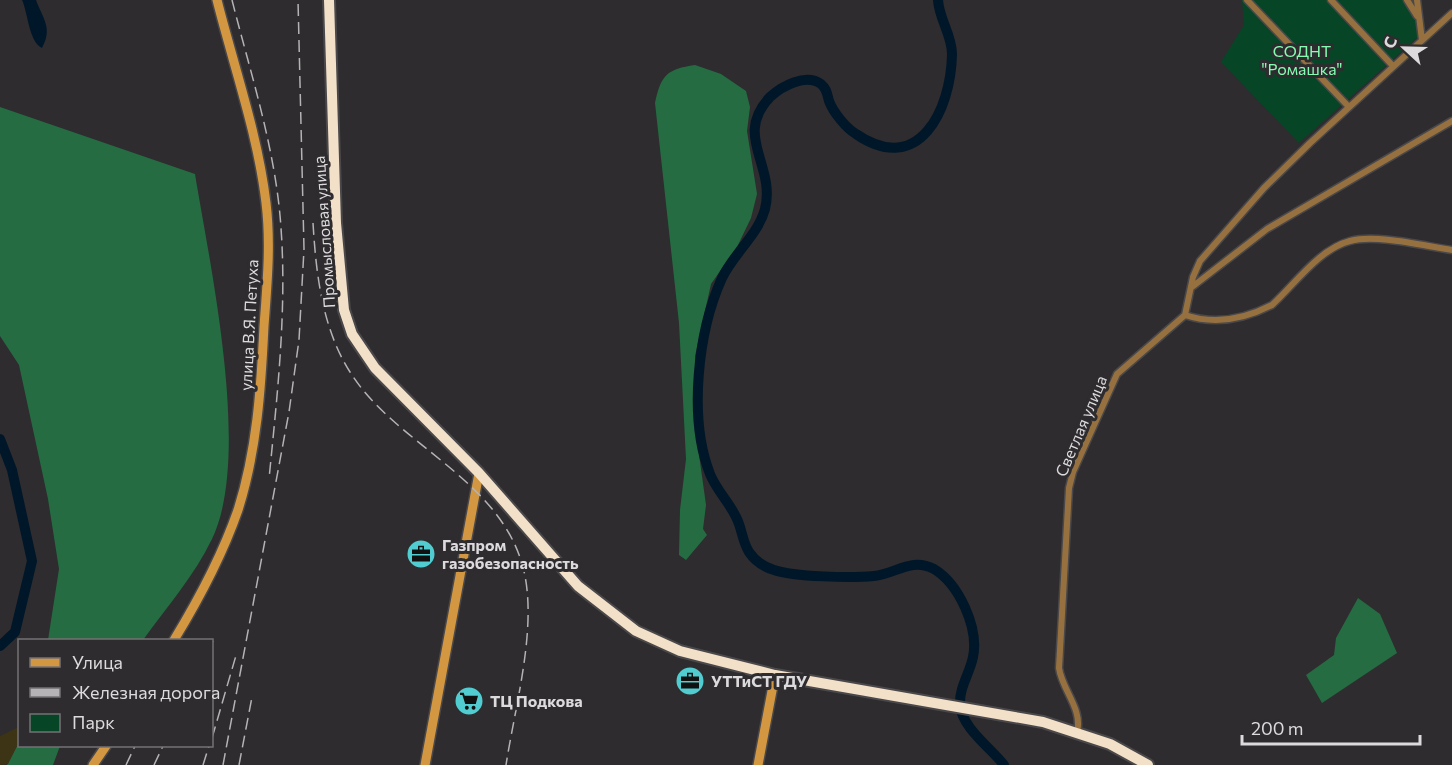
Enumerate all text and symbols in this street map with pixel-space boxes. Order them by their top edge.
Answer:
north arrow [1374,18,1434,78]
text: С [1379,34,1401,51]
park label: СОДНТ "Ромашка" [1262,41,1343,78]
street label: Промысловая улица [309,155,338,309]
street label: улица В.Я. Петуха [236,259,261,391]
street label: Светлая улица [1051,372,1110,479]
place label: Газпром газобезопасность [442,535,579,572]
office icon: Газпром газобезопасность [405,538,437,570]
legend [18,639,213,747]
text: Улица [72,651,123,673]
office icon: УТТиСТ ГДУ [674,665,706,697]
place label: УТТиСТ ГДУ [711,671,807,690]
text: Железная дорога [72,681,220,703]
supermarket icon: ТЦ Подкова [453,685,485,717]
place label: ТЦ Подкова [490,691,583,710]
scale bar [1242,708,1420,746]
text: Парк [72,711,115,733]
text: 200 m [1251,717,1304,739]

